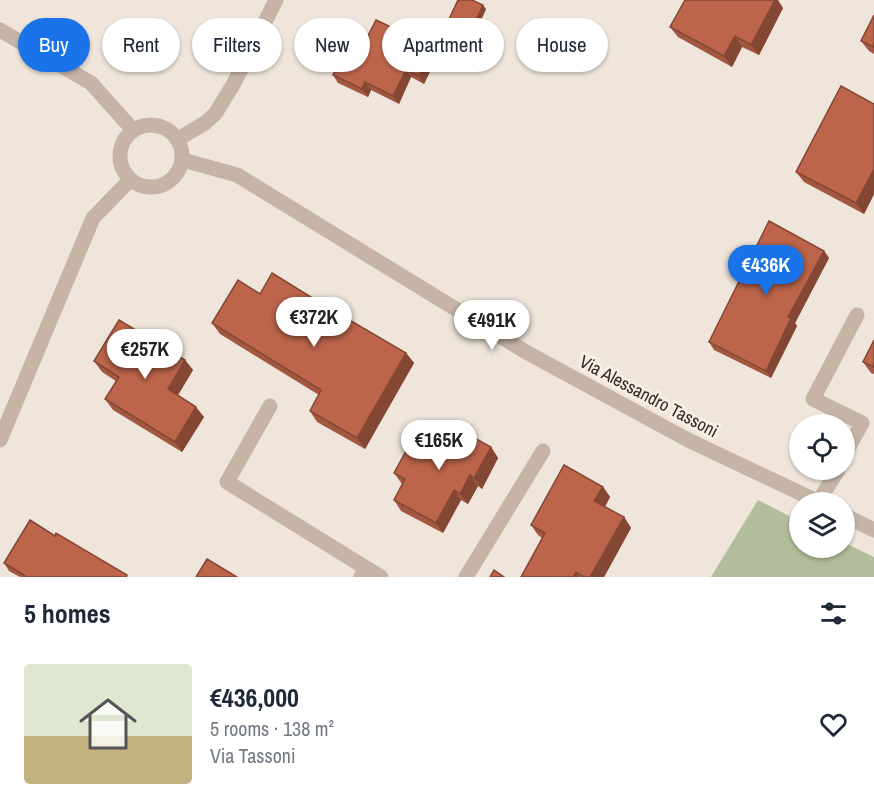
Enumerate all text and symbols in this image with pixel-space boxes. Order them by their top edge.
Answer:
chip: Buy [18,18,90,72]
chip: Rent [102,18,180,72]
chip: Filters [192,18,282,72]
chip: New [294,18,370,72]
chip: Apartment [382,18,504,72]
chip: House [516,18,608,72]
pin: €436K [724,245,808,296]
text: €436K [742,251,790,278]
pin: €372K [272,297,356,348]
pin: €491K [450,300,534,351]
text: €372K [290,303,338,330]
text: €491K [468,306,516,333]
pin: €257K [103,329,187,380]
text: €257K [121,335,169,362]
street label: Via Alessandro Tassoni [575,349,723,443]
map controls [789,414,855,558]
button: locate [789,414,855,480]
pin: €165K [397,420,481,471]
text: €165K [415,426,463,453]
button: layers [789,492,855,558]
text: 5 homes [24,596,111,631]
icon: filters [817,597,850,630]
text: €436,000 [210,680,299,715]
icon: home [72,688,144,760]
icon: heart [817,708,850,741]
text: 5 rooms · 138 m² [210,715,334,742]
text: Via Tassoni [210,742,295,769]

